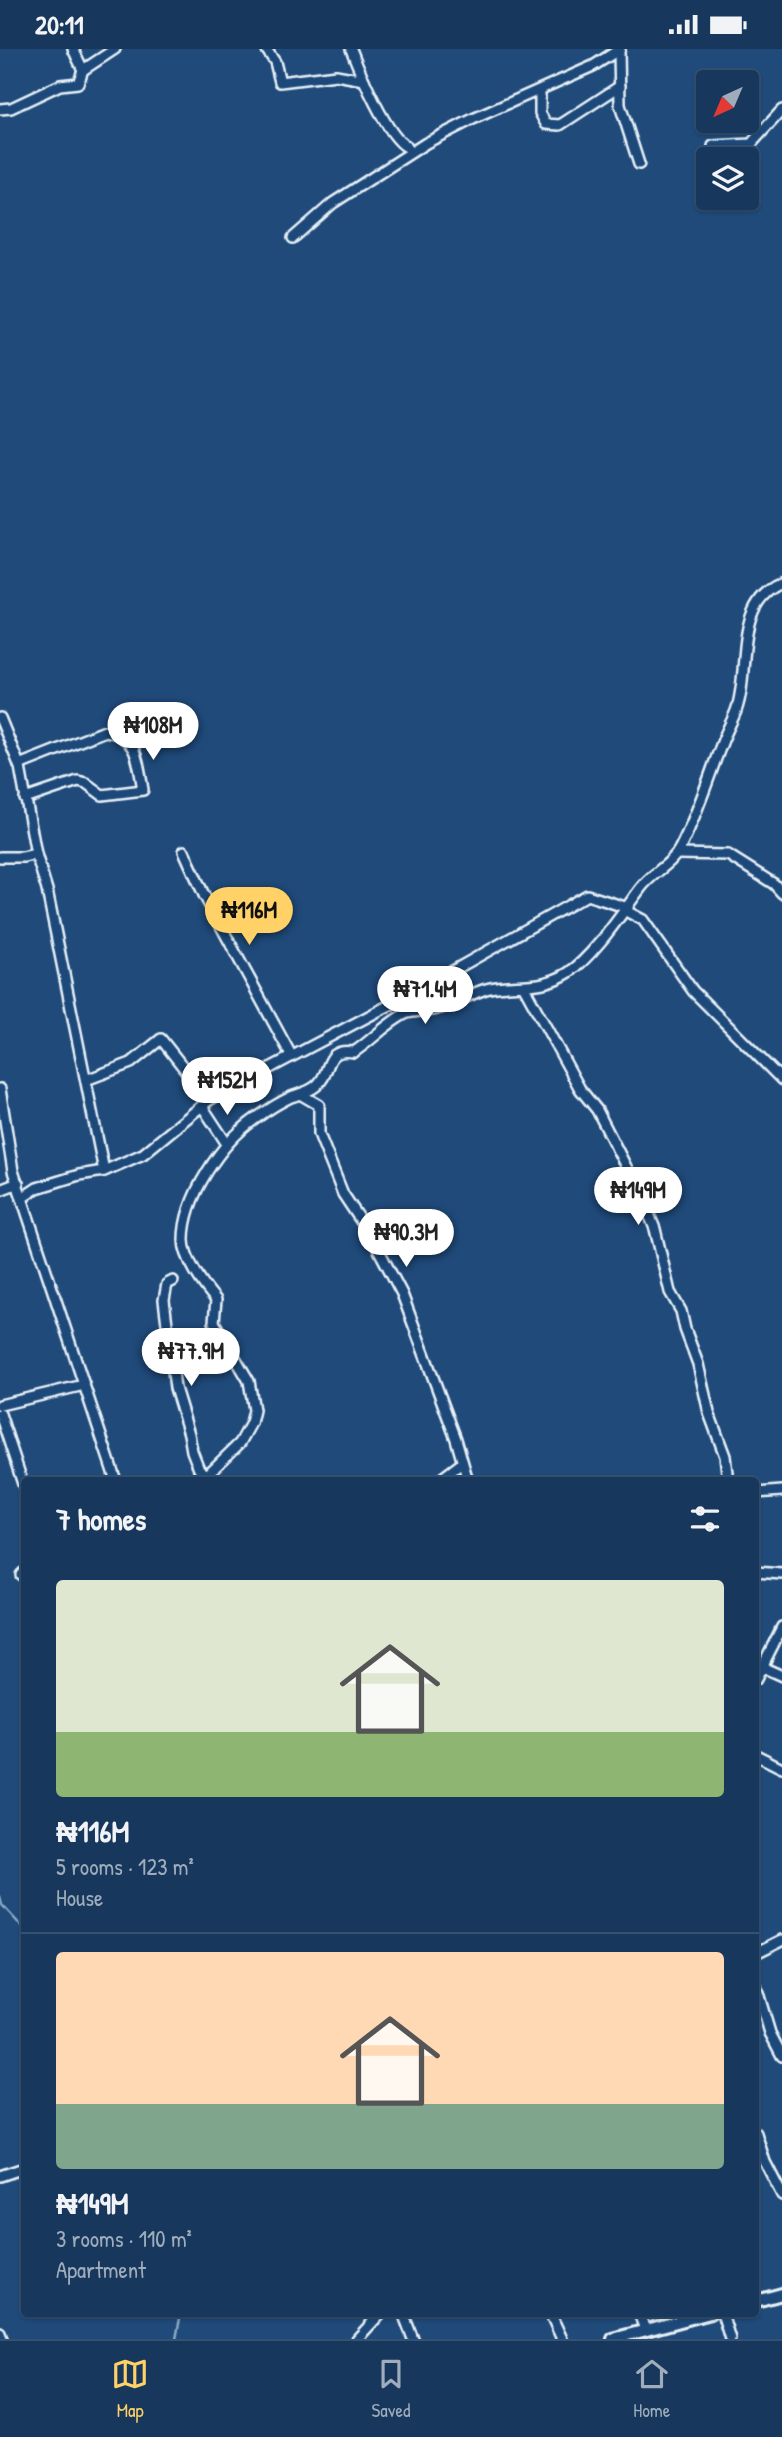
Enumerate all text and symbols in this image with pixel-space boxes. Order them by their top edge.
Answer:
text: 20:11 [35,7,84,42]
north arrow [696,70,760,133]
map controls [696,70,759,210]
button: layers [696,147,759,210]
pin: ₦108M [104,703,202,762]
text: ₦108M [124,709,182,740]
pin: ₦116M [200,887,298,947]
text: ₦116M [221,894,277,925]
pin: ₦71.4M [368,967,482,1026]
text: ₦71.4M [393,973,457,1004]
pin: ₦152M [178,1058,276,1117]
text: ₦152M [197,1064,257,1095]
pin: ₦149M [589,1167,687,1227]
text: ₦149M [610,1174,666,1205]
pin: ₦90.3M [349,1209,463,1269]
text: ₦90.3M [374,1216,438,1247]
pin: ₦77.9M [134,1329,248,1388]
text: ₦77.9M [158,1335,224,1366]
text: 7 homes [56,1499,146,1539]
icon: filters [686,1500,724,1538]
icon: home [327,1626,453,1752]
text: ₦116M [56,1811,129,1851]
text: 5 rooms · 123 m² [56,1851,194,1882]
text: House [56,1882,103,1913]
icon: home [327,1998,453,2124]
text: ₦149M [56,2183,129,2223]
text: 3 rooms · 110 m² [56,2223,192,2254]
text: Apartment [56,2254,146,2285]
tab: Map [111,2355,149,2423]
tab: Saved [372,2355,410,2423]
tab: Home [633,2355,671,2423]

